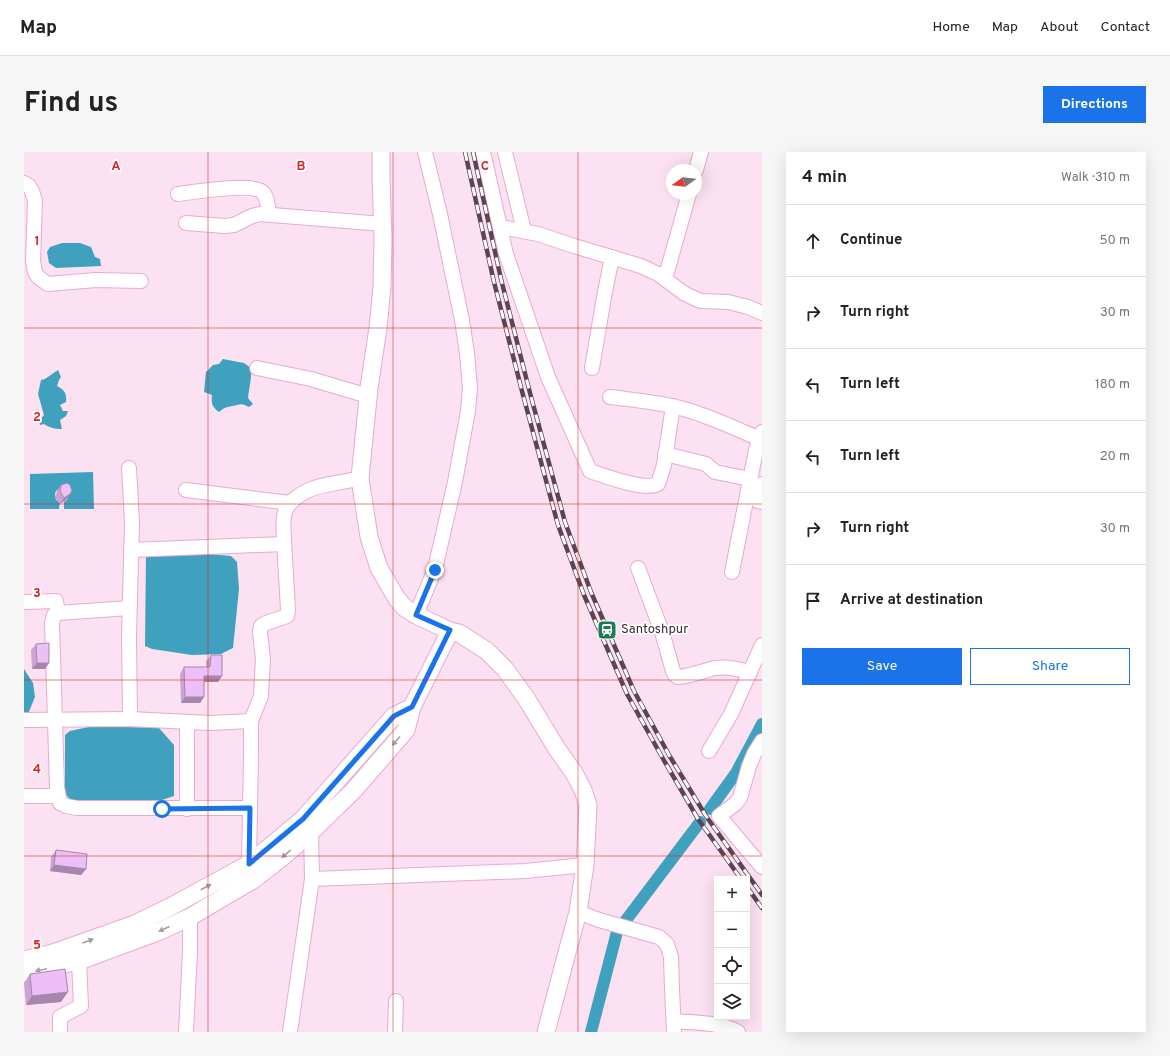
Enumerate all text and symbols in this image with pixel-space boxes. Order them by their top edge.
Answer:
text: Map [20,16,57,40]
text: Home [933,19,970,36]
text: Map [992,19,1018,36]
text: About [1040,19,1079,36]
text: Contact [1101,19,1150,36]
text: Find us [24,86,118,122]
button: Directions [1043,86,1146,123]
text: A [111,159,121,175]
text: B [297,159,306,175]
text: C [481,159,489,175]
north arrow [666,164,702,200]
text: 4 min [802,167,847,189]
text: Walk · 310 m [1061,170,1130,186]
icon: ahead [802,230,824,252]
text: Continue [840,231,902,250]
text: 50 m [1100,233,1130,249]
text: 1 [34,234,40,250]
icon: right [802,302,824,324]
text: Turn right [840,303,909,322]
text: 30 m [1100,305,1130,321]
icon: left [802,374,824,396]
text: Turn left [840,375,900,394]
text: 180 m [1095,377,1130,393]
text: 2 [33,410,41,426]
icon: left [802,446,824,468]
text: Turn left [840,447,900,466]
text: 20 m [1100,449,1130,465]
icon: right [802,518,824,540]
text: Turn right [840,519,909,538]
text: 30 m [1100,521,1130,537]
route end [426,561,444,579]
text: 3 [33,586,41,602]
icon: arrive [802,590,824,612]
text: Arrive at destination [840,591,983,610]
station icon: Santoshpur [596,619,618,641]
place label: Santoshpur [621,622,688,638]
button: Save [802,648,962,685]
button: Share [970,648,1130,685]
one-way arrow [392,736,401,747]
text: 4 [33,762,41,778]
route start [153,800,171,818]
one-way arrow [280,849,291,858]
map controls [714,876,750,1020]
button: + [714,876,750,912]
one-way arrow [200,884,212,891]
button: − [714,912,750,948]
one-way arrow [158,926,169,932]
text: 5 [33,938,41,954]
one-way arrow [83,938,95,944]
button: locate [714,948,750,984]
one-way arrow [34,967,47,973]
button: layers [714,984,750,1020]

